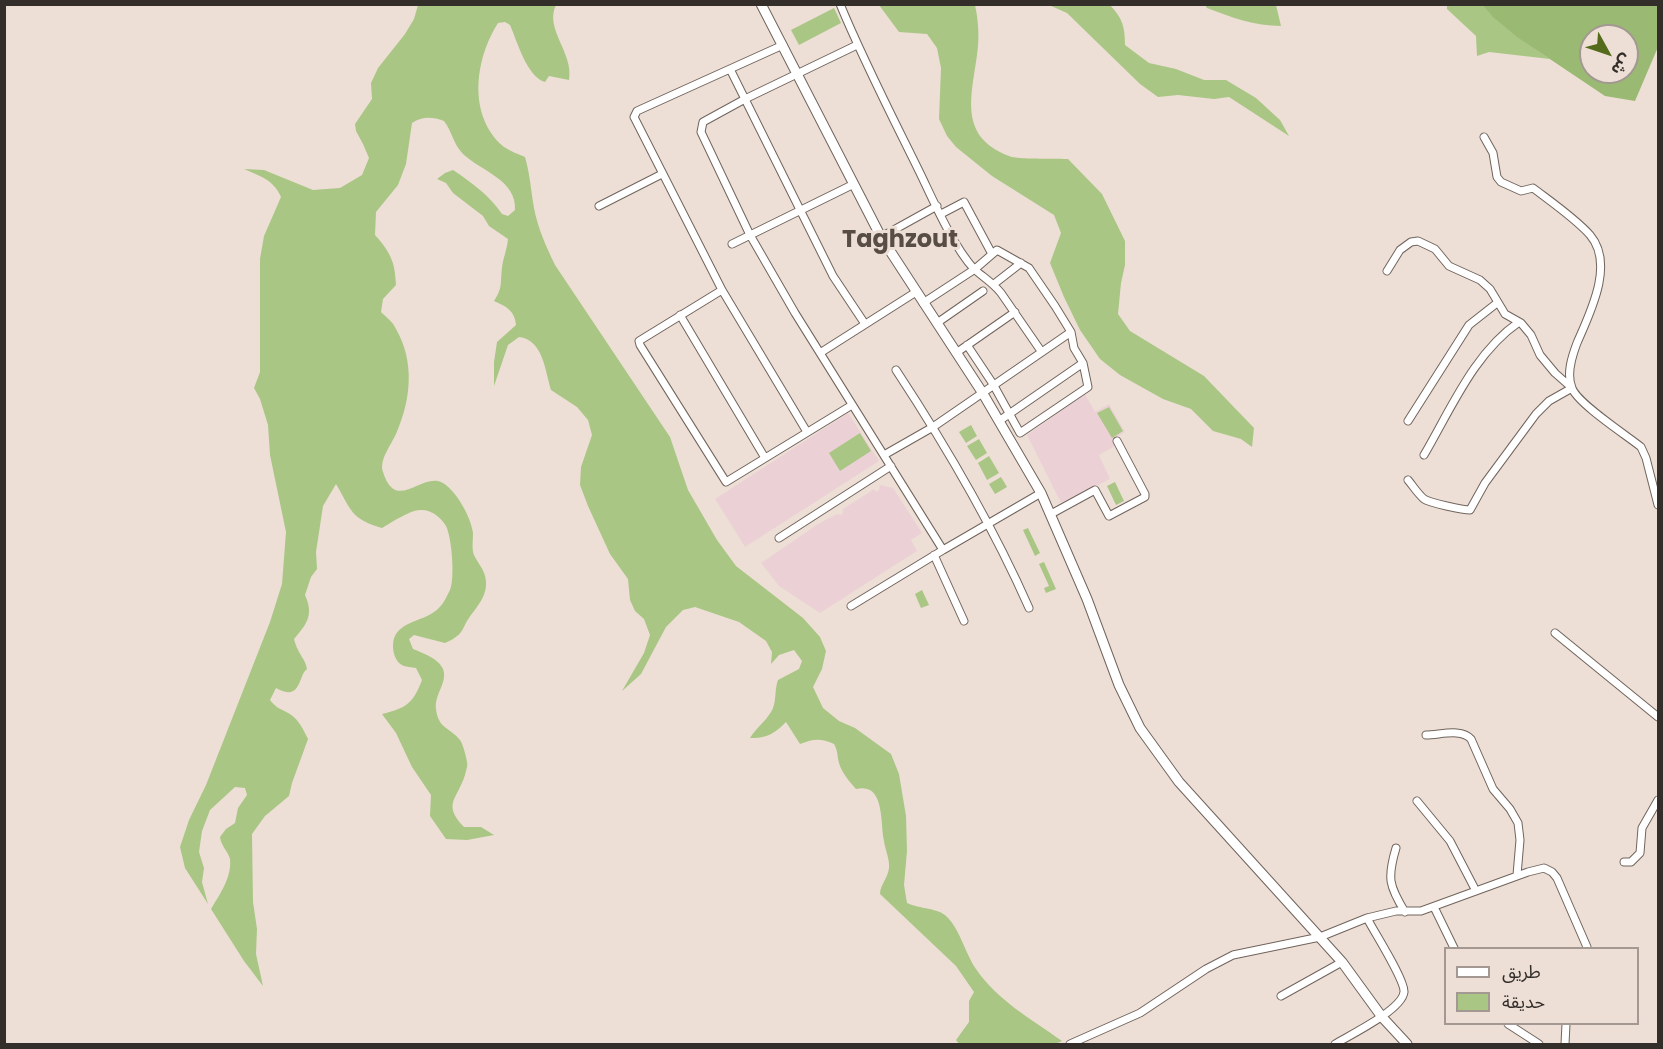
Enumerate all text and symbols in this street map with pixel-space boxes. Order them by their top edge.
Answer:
north arrow [1579,24,1639,84]
text: ش [1606,49,1637,80]
district label: Taghzout [842,227,958,255]
legend [1444,947,1639,1025]
text: طريق [1502,959,1541,984]
text: حديقة [1502,989,1545,1014]

